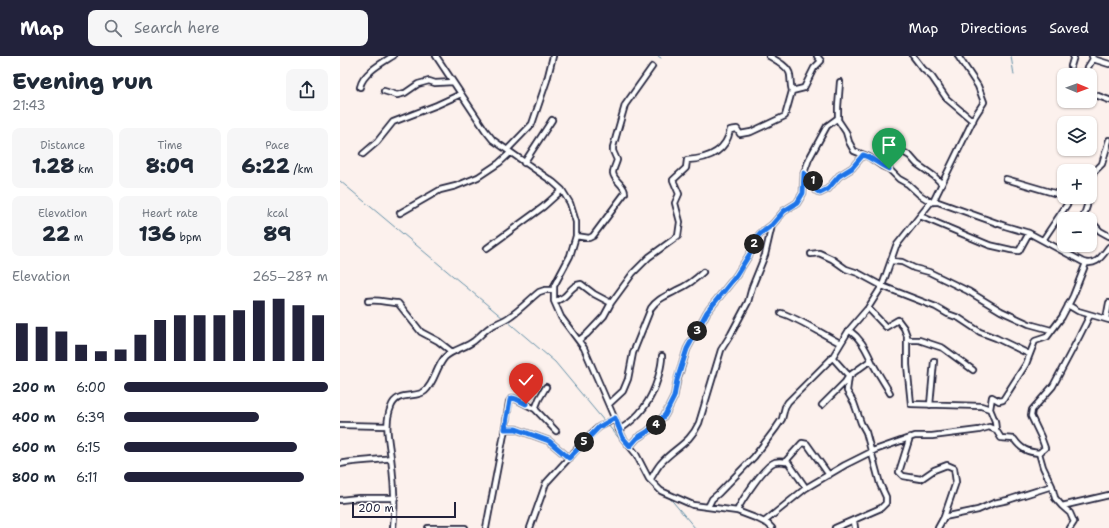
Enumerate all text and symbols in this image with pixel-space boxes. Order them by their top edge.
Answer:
search box [88,10,368,46]
text: Map [20,16,64,41]
icon: search [102,17,124,39]
text: Search here [134,18,220,38]
text: Map [909,19,939,37]
text: Directions [961,19,1027,37]
text: Saved [1049,19,1089,37]
text: Evening run [12,67,153,96]
north arrow [1057,68,1097,108]
map controls [1057,68,1097,252]
button: share [286,69,328,111]
text: 21:43 [12,97,46,114]
button: layers [1057,116,1097,156]
pin [872,128,906,169]
icon: arrive [878,134,900,156]
text: Distance [40,138,85,153]
text: Time [157,138,183,153]
text: Pace [265,138,289,153]
text: 1.28 [32,153,74,179]
text: 8:09 [146,153,194,179]
text: 6:22 [242,153,290,179]
text: km [74,162,94,177]
text: /km [290,162,313,177]
button: + [1057,164,1097,204]
pin: 1 [803,171,823,191]
text: 1 [810,173,816,188]
text: Elevation [38,206,87,221]
text: Heart rate [142,206,198,221]
text: kcal [267,206,288,221]
button: − [1057,212,1097,252]
text: 22 [42,221,70,247]
text: 136 [138,221,176,247]
text: 89 [263,221,291,247]
text: m [70,230,83,245]
text: bpm [176,230,202,245]
pin: 2 [744,234,764,254]
text: 2 [750,236,758,251]
text: Elevation [12,268,70,285]
text: 265–287 m [252,268,328,285]
pin: 3 [687,321,707,341]
text: 3 [693,323,701,338]
pin [509,363,543,404]
icon: check [515,369,537,391]
text: 200 m [12,379,55,396]
text: 6:00 [76,379,106,396]
text: 400 m [12,409,56,426]
text: 6:39 [76,409,105,426]
pin: 4 [646,415,666,435]
text: 4 [652,417,660,432]
pin: 5 [574,432,594,452]
text: 5 [581,434,587,449]
text: 600 m [12,439,56,456]
text: 6:15 [76,439,100,456]
text: 800 m [12,469,56,486]
text: 6:11 [76,469,98,486]
scale bar [352,500,456,519]
text: 200 m [358,501,394,516]

